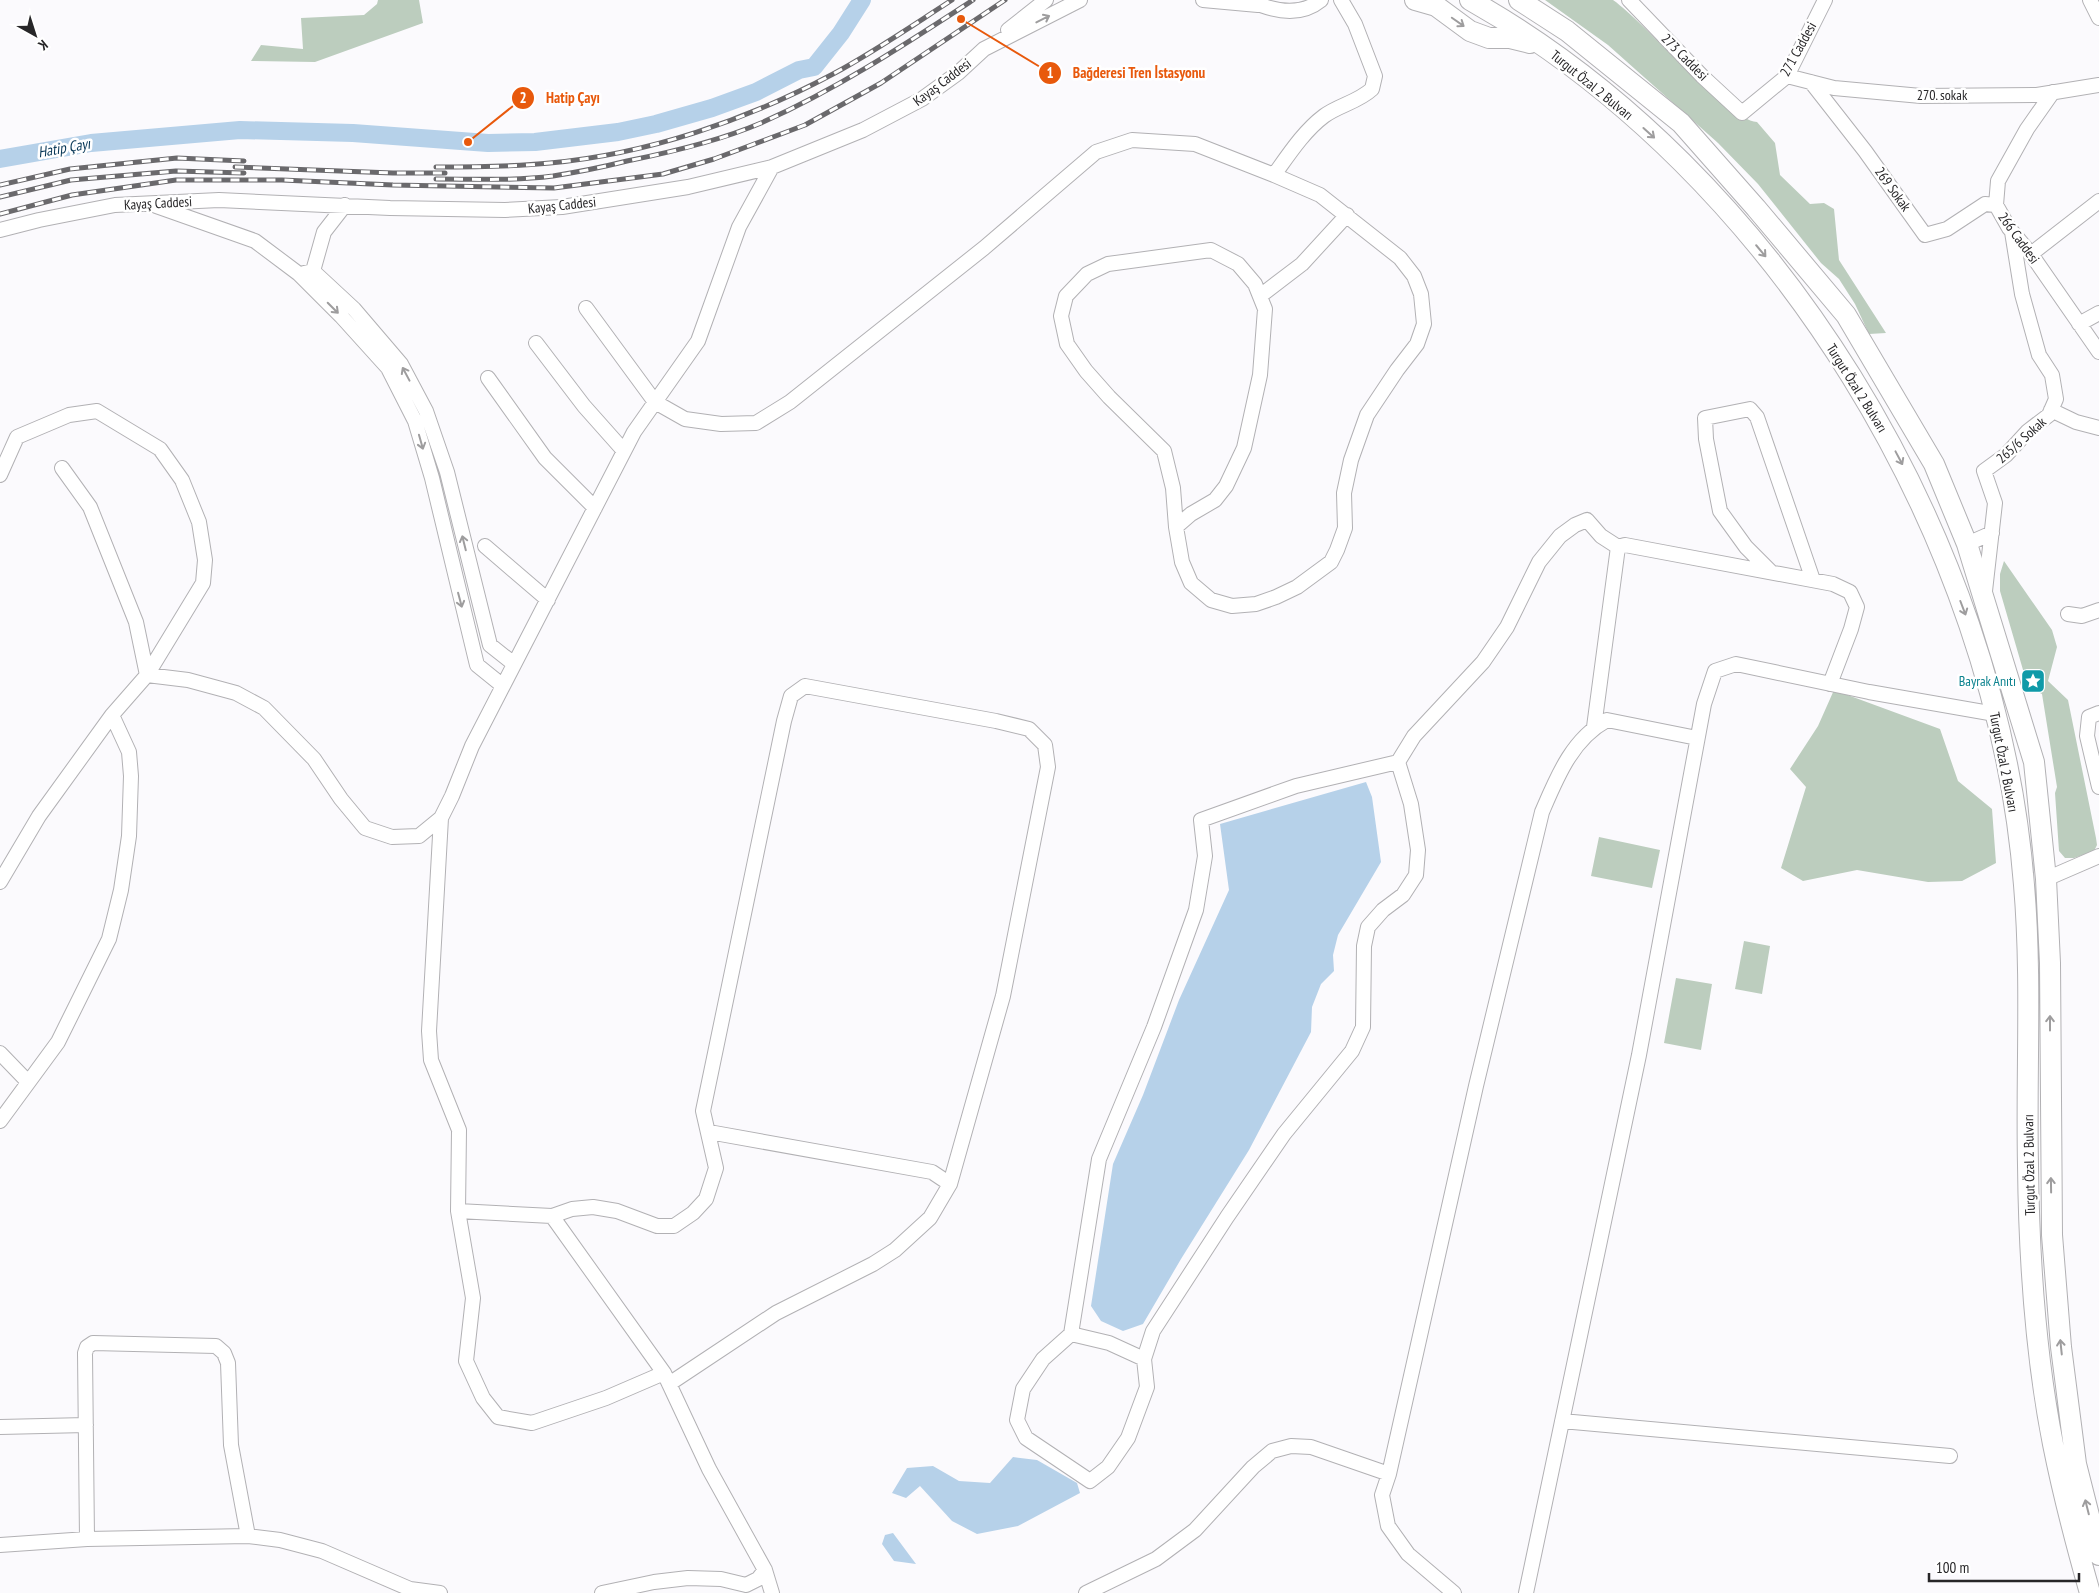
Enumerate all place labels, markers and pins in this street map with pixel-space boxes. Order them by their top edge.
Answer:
callout: Bağderesi Tren İstasyonu [1037,58,1215,88]
callout: Hatip Çayı [511,83,610,113]
place icon: Bayrak Anıtı [2020,668,2046,694]
place label: Bayrak Anıtı [1959,672,2016,690]

